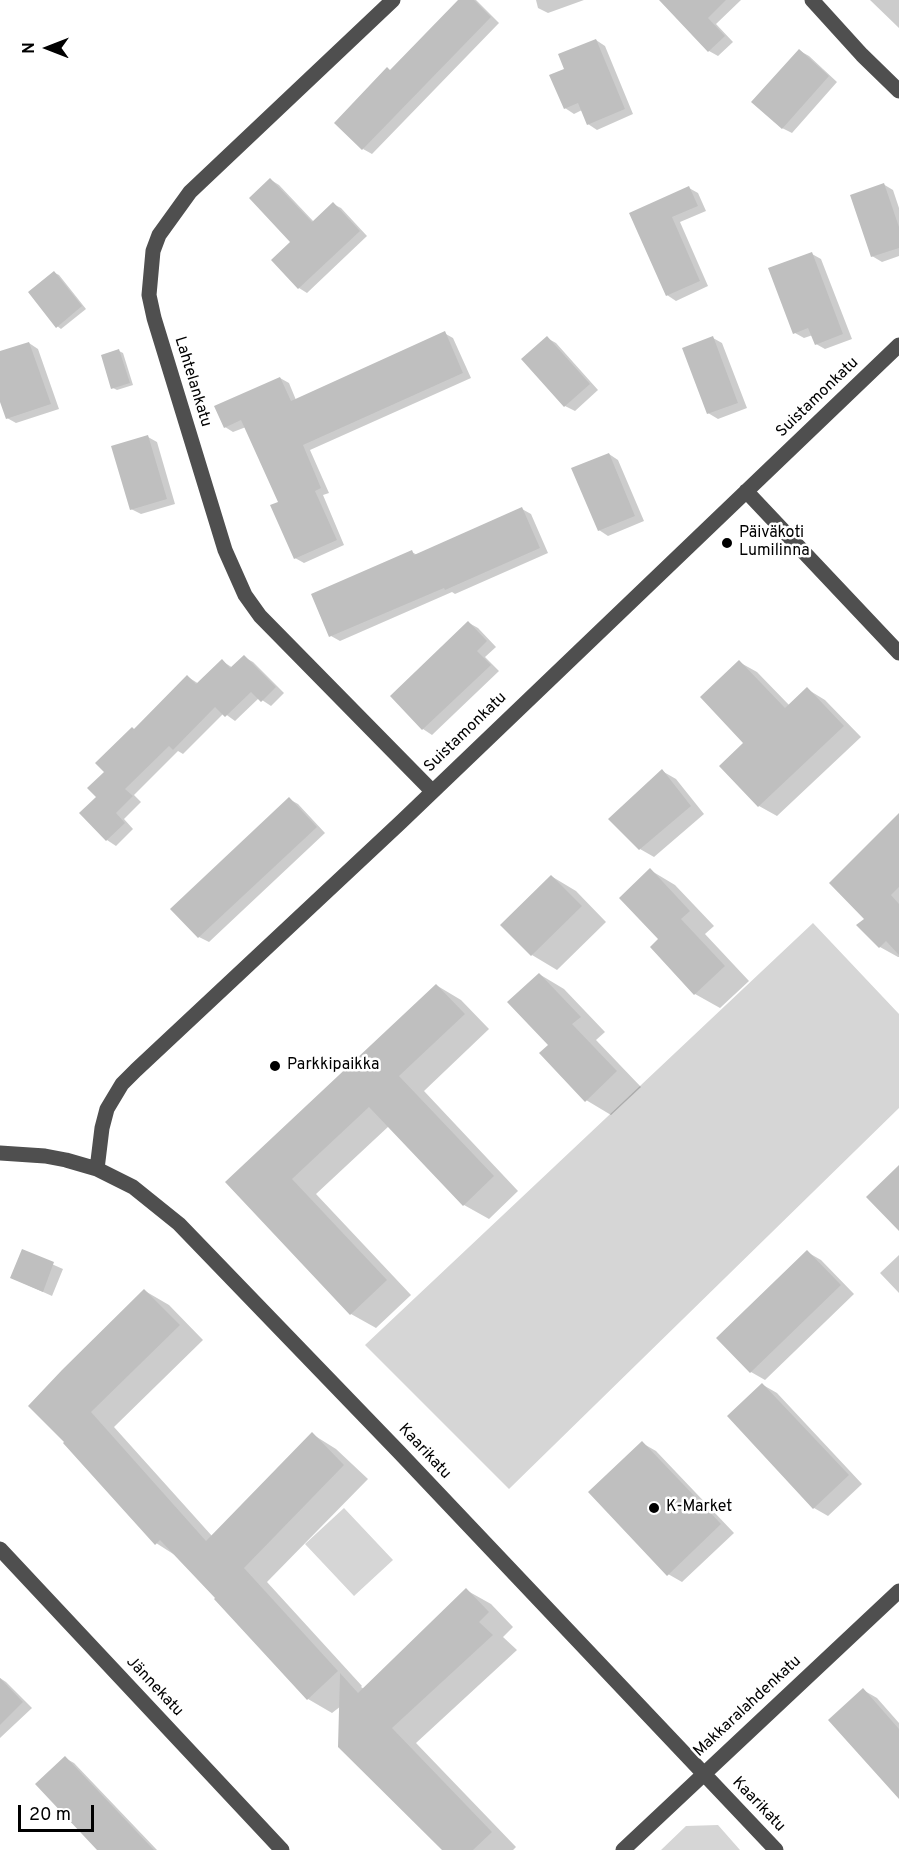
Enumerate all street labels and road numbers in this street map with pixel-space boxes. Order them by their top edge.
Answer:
street label: Lahtelankatu [169,335,215,429]
street label: Suistamonkatu [773,354,863,442]
street label: Suistamonkatu [421,689,511,777]
street label: Kaarikatu [394,1420,454,1484]
street label: Makkaralahdenkatu [690,1652,806,1762]
street label: Jännekatu [121,1653,187,1721]
street label: Kaarikatu [727,1774,789,1836]

